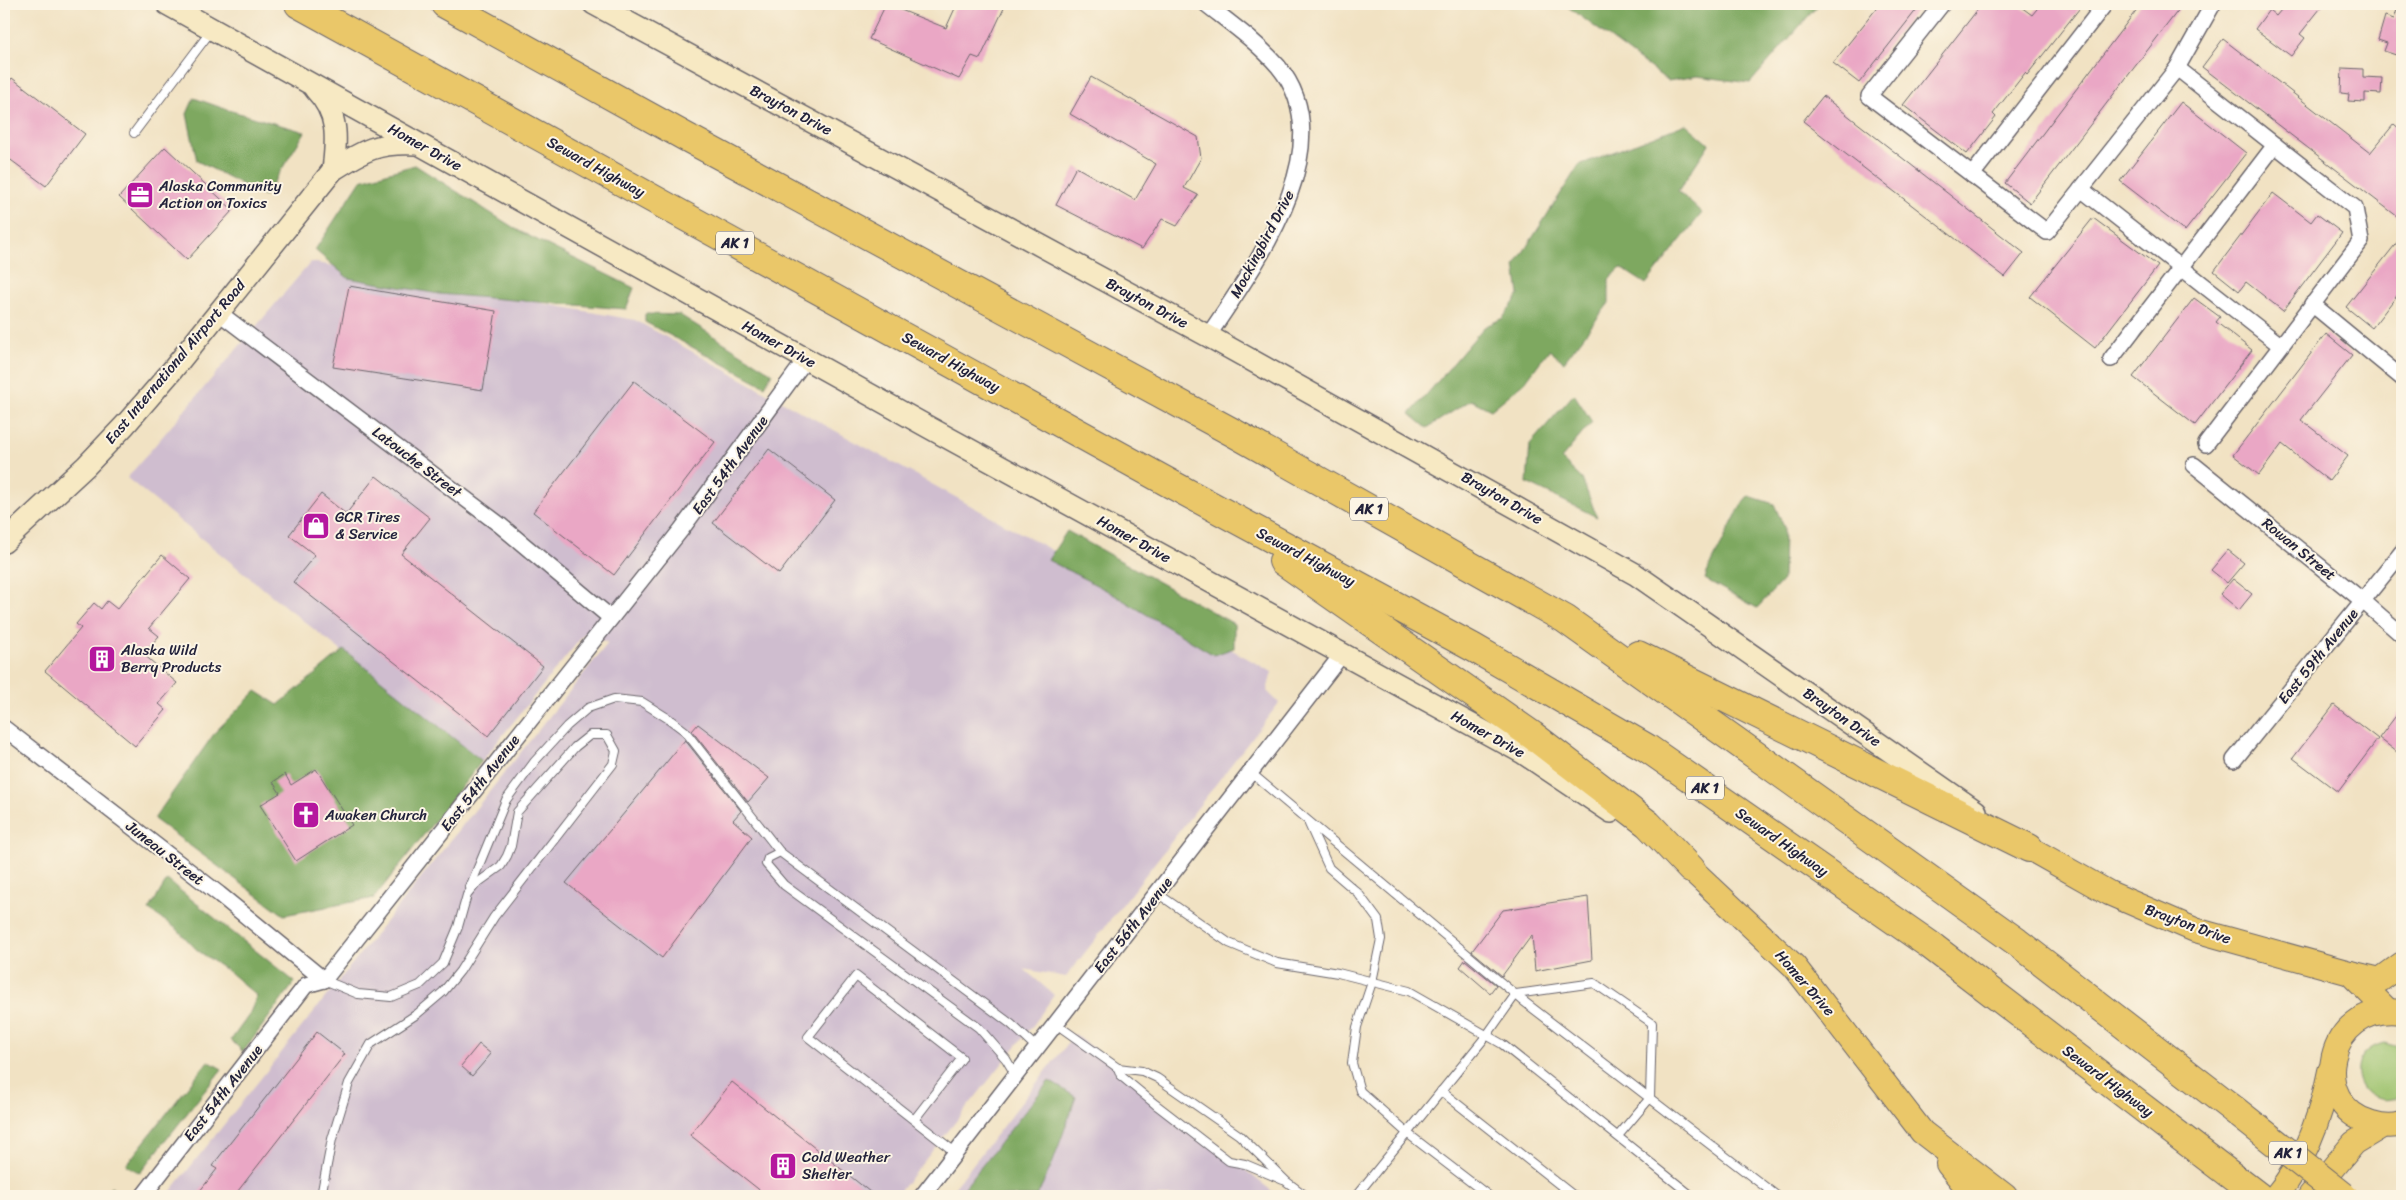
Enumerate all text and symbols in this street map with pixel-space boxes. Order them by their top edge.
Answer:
street label: Brayton Drive [745,77,837,143]
street label: Homer Drive [383,116,467,178]
street label: Seward Highway [542,129,650,205]
place label: Alaska Community Action on Toxics [158,173,282,216]
office icon: Alaska Community Action on Toxics [125,180,155,210]
street label: Mockingbird Drive [1223,185,1302,303]
road number: AK 1 [716,232,754,254]
street label: Brayton Drive [1101,270,1193,336]
street label: East International Airport Road [98,273,253,450]
street label: Homer Drive [737,313,821,375]
street label: Seward Highway [897,324,1005,400]
street label: East 54th Avenue [685,410,775,520]
street label: Latouche Street [367,419,468,505]
street label: Brayton Drive [1456,464,1548,532]
road number: AK 1 [1350,498,1388,520]
place label: GCR Tires & Service [335,504,400,547]
street label: Homer Drive [1092,508,1176,570]
shop icon: GCR Tires & Service [301,511,331,541]
street label: Rowan Street [2256,511,2342,588]
street label: Seward Highway [1252,520,1360,594]
street label: East 59th Avenue [2271,602,2365,710]
place label: Alaska Wild Berry Products [120,637,222,680]
building icon: Alaska Wild Berry Products [87,644,117,674]
street label: Brayton Drive [1797,680,1887,754]
street label: Homer Drive [1446,703,1530,765]
street label: East 54th Avenue [434,729,526,837]
road number: AK 1 [1686,776,1724,800]
church icon: Awaken Church [291,800,321,830]
street label: Seward Highway [1730,800,1834,884]
place label: Awaken Church [324,802,427,828]
street label: Juneau Street [119,813,210,892]
street label: East 56th Avenue [1087,871,1179,979]
street label: Brayton Drive [2141,896,2235,952]
street label: Homer Drive [1768,944,1842,1022]
street label: Seward Highway [2057,1038,2159,1124]
street label: East 54th Avenue [177,1039,269,1147]
road number: AK 1 [2269,1142,2307,1164]
place label: Cold Weather Shelter [802,1144,891,1187]
building icon: Cold Weather Shelter [768,1151,798,1181]

